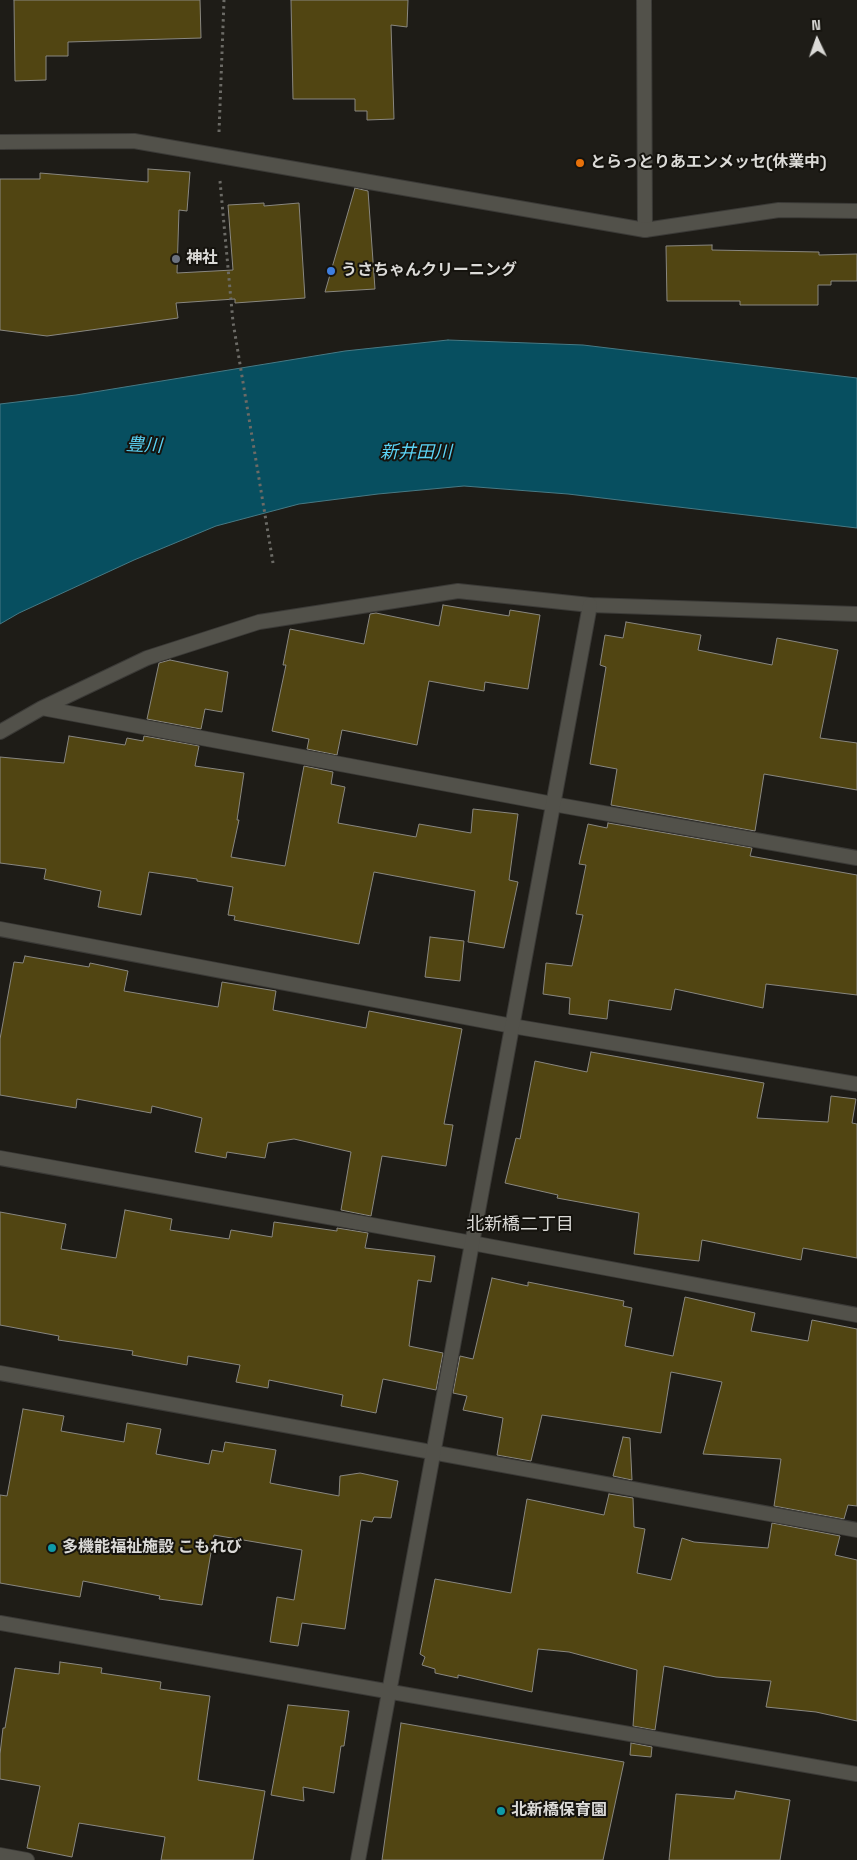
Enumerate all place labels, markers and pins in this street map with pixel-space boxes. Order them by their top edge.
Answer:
place label: とらっとりあエンメッセ(休業中) [590,153,827,173]
marker: とらっとりあエンメッセ(休業中) [574,157,586,169]
place label: 神社 [186,249,218,269]
marker: 神社 [170,253,182,265]
place label: うさちゃんクリーニング [341,261,517,281]
marker: うさちゃんクリーニング [325,265,337,277]
place label: 多機能福祉施設 こもれび [62,1538,242,1558]
marker: 多機能福祉施設 こもれび [46,1542,58,1554]
place label: 北新橋保育園 [511,1801,607,1821]
marker: 北新橋保育園 [495,1805,507,1817]

